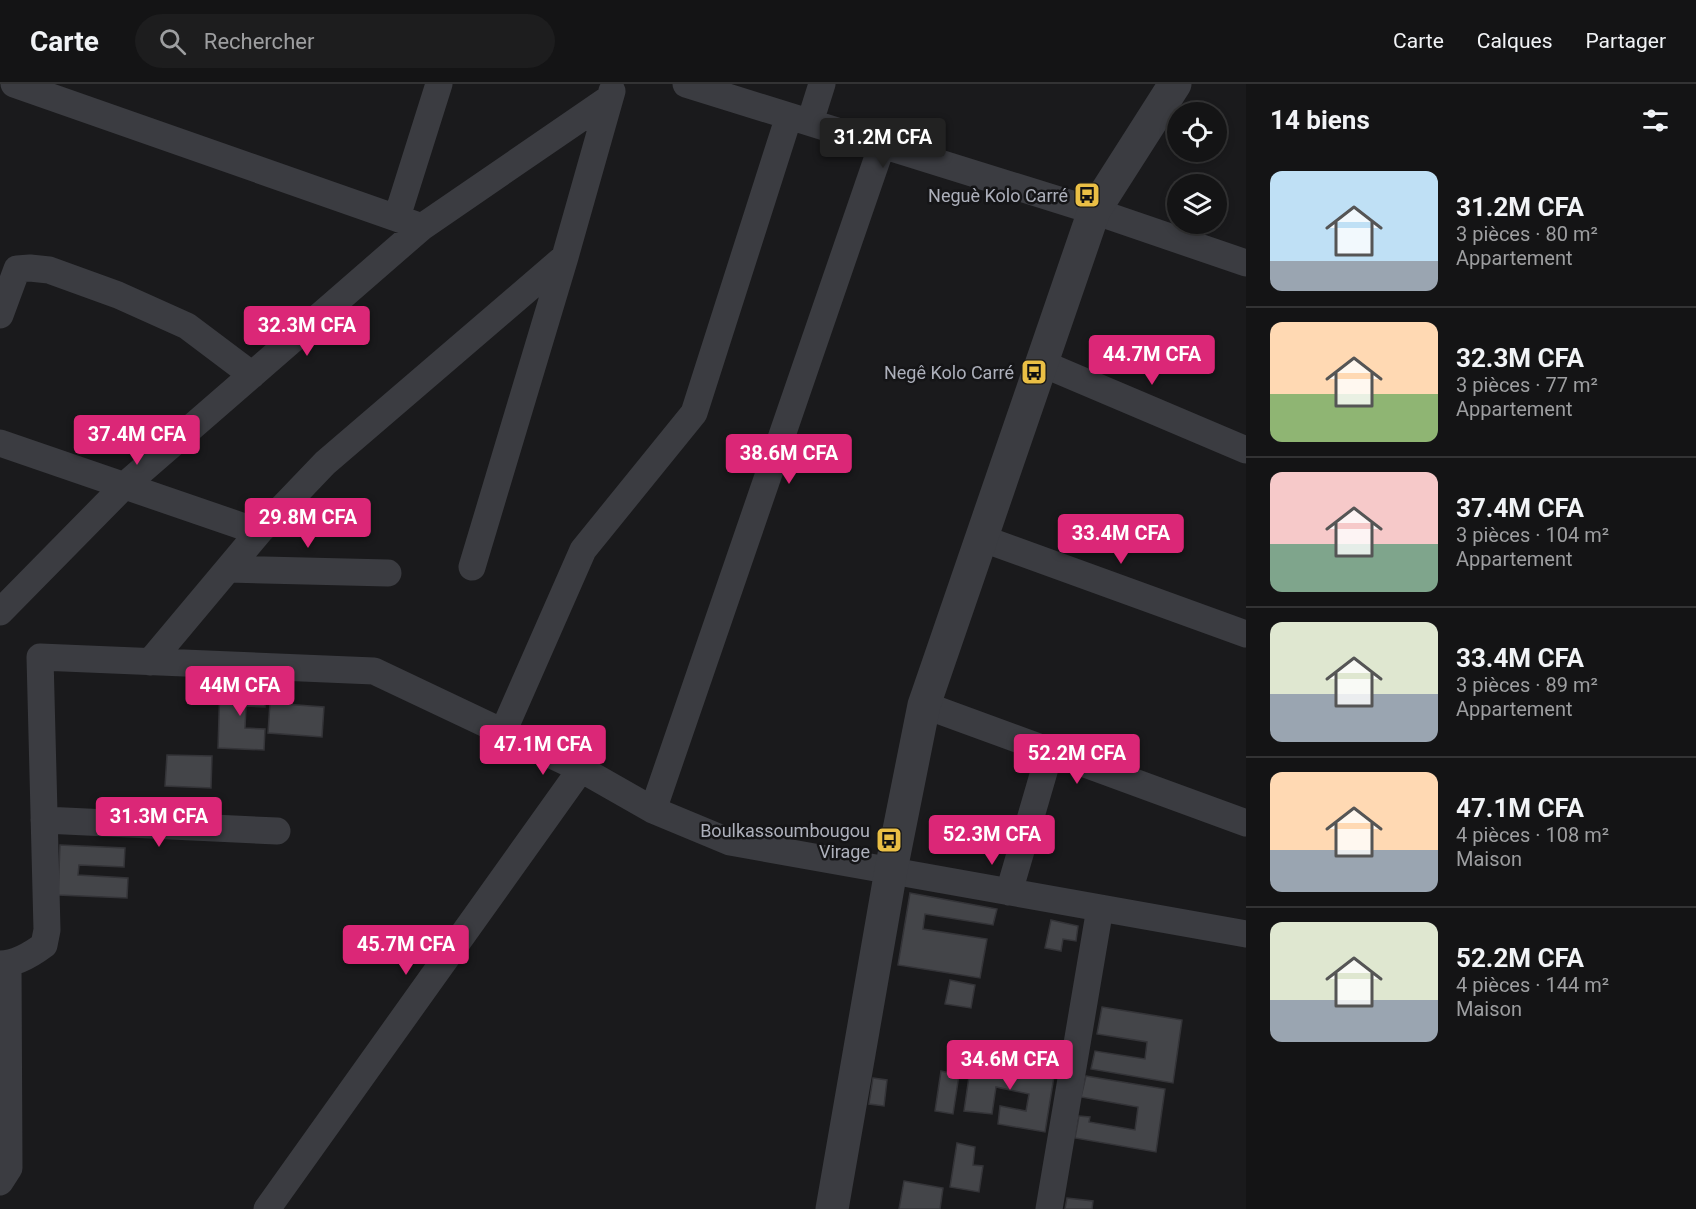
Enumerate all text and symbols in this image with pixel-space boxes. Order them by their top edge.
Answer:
search box [135,14,555,68]
text: Carte [30,25,99,58]
icon: search [156,25,189,58]
text: Rechercher [204,29,314,54]
text: Carte [1393,29,1444,53]
text: Calques [1477,29,1552,53]
text: Partager [1585,29,1666,53]
map controls [1167,102,1227,234]
button: locate [1167,102,1227,162]
icon: filters [1639,104,1672,137]
text: 14 biens [1270,105,1370,135]
pin: 31.2M CFA [814,118,952,169]
text: 31.2M CFA [834,125,932,149]
button: layers [1167,174,1227,234]
bus stop icon: Neguè Kolo Carré [1072,180,1102,210]
place label: Neguè Kolo Carré [928,185,1068,206]
text: 31.2M CFA [1456,192,1584,222]
icon: home [1318,195,1390,267]
text: 3 pièces · 80 m² [1456,222,1598,246]
text: Appartement [1456,246,1573,270]
pin: 32.3M CFA [238,306,376,357]
text: 32.3M CFA [258,313,356,337]
pin: 44.7M CFA [1083,335,1221,386]
text: 44.7M CFA [1103,342,1201,366]
text: 32.3M CFA [1456,343,1584,373]
icon: home [1318,346,1390,418]
bus stop icon: Negê Kolo Carré [1019,357,1049,387]
place label: Negê Kolo Carré [884,362,1014,383]
text: 3 pièces · 77 m² [1456,373,1598,397]
text: Appartement [1456,397,1573,421]
pin: 37.4M CFA [68,415,206,466]
text: 37.4M CFA [88,422,186,446]
pin: 38.6M CFA [720,434,858,485]
text: 38.6M CFA [740,441,838,465]
text: 37.4M CFA [1456,493,1584,523]
icon: home [1318,496,1390,568]
pin: 29.8M CFA [239,498,377,549]
text: 29.8M CFA [259,505,357,529]
pin: 33.4M CFA [1052,514,1190,565]
text: 33.4M CFA [1072,521,1170,545]
text: 3 pièces · 104 m² [1456,523,1609,547]
text: Appartement [1456,547,1573,571]
text: 33.4M CFA [1456,643,1584,673]
icon: home [1318,646,1390,718]
pin: 44M CFA [185,666,295,717]
text: 44M CFA [199,673,281,697]
text: 3 pièces · 89 m² [1456,673,1598,697]
text: Appartement [1456,697,1573,721]
pin: 47.1M CFA [474,725,612,776]
text: 47.1M CFA [494,732,592,756]
pin: 52.2M CFA [1008,734,1146,785]
text: 52.2M CFA [1028,741,1126,765]
text: 47.1M CFA [1456,793,1584,823]
icon: home [1318,796,1390,868]
pin: 31.3M CFA [90,797,228,848]
text: 31.3M CFA [110,804,208,828]
pin: 52.3M CFA [923,815,1061,866]
place label: Boulkassoumbougou Virage [700,820,870,862]
text: 52.3M CFA [943,822,1041,846]
text: 4 pièces · 108 m² [1456,823,1609,847]
bus stop icon: Boulkassoumbougou Virage [874,825,904,855]
text: Maison [1456,847,1522,871]
pin: 45.7M CFA [337,925,475,976]
text: 45.7M CFA [357,932,455,956]
text: 52.2M CFA [1456,943,1584,973]
icon: home [1318,946,1390,1018]
text: 4 pièces · 144 m² [1456,973,1609,997]
text: Maison [1456,997,1522,1021]
pin: 34.6M CFA [941,1040,1079,1091]
text: 34.6M CFA [961,1047,1059,1071]

